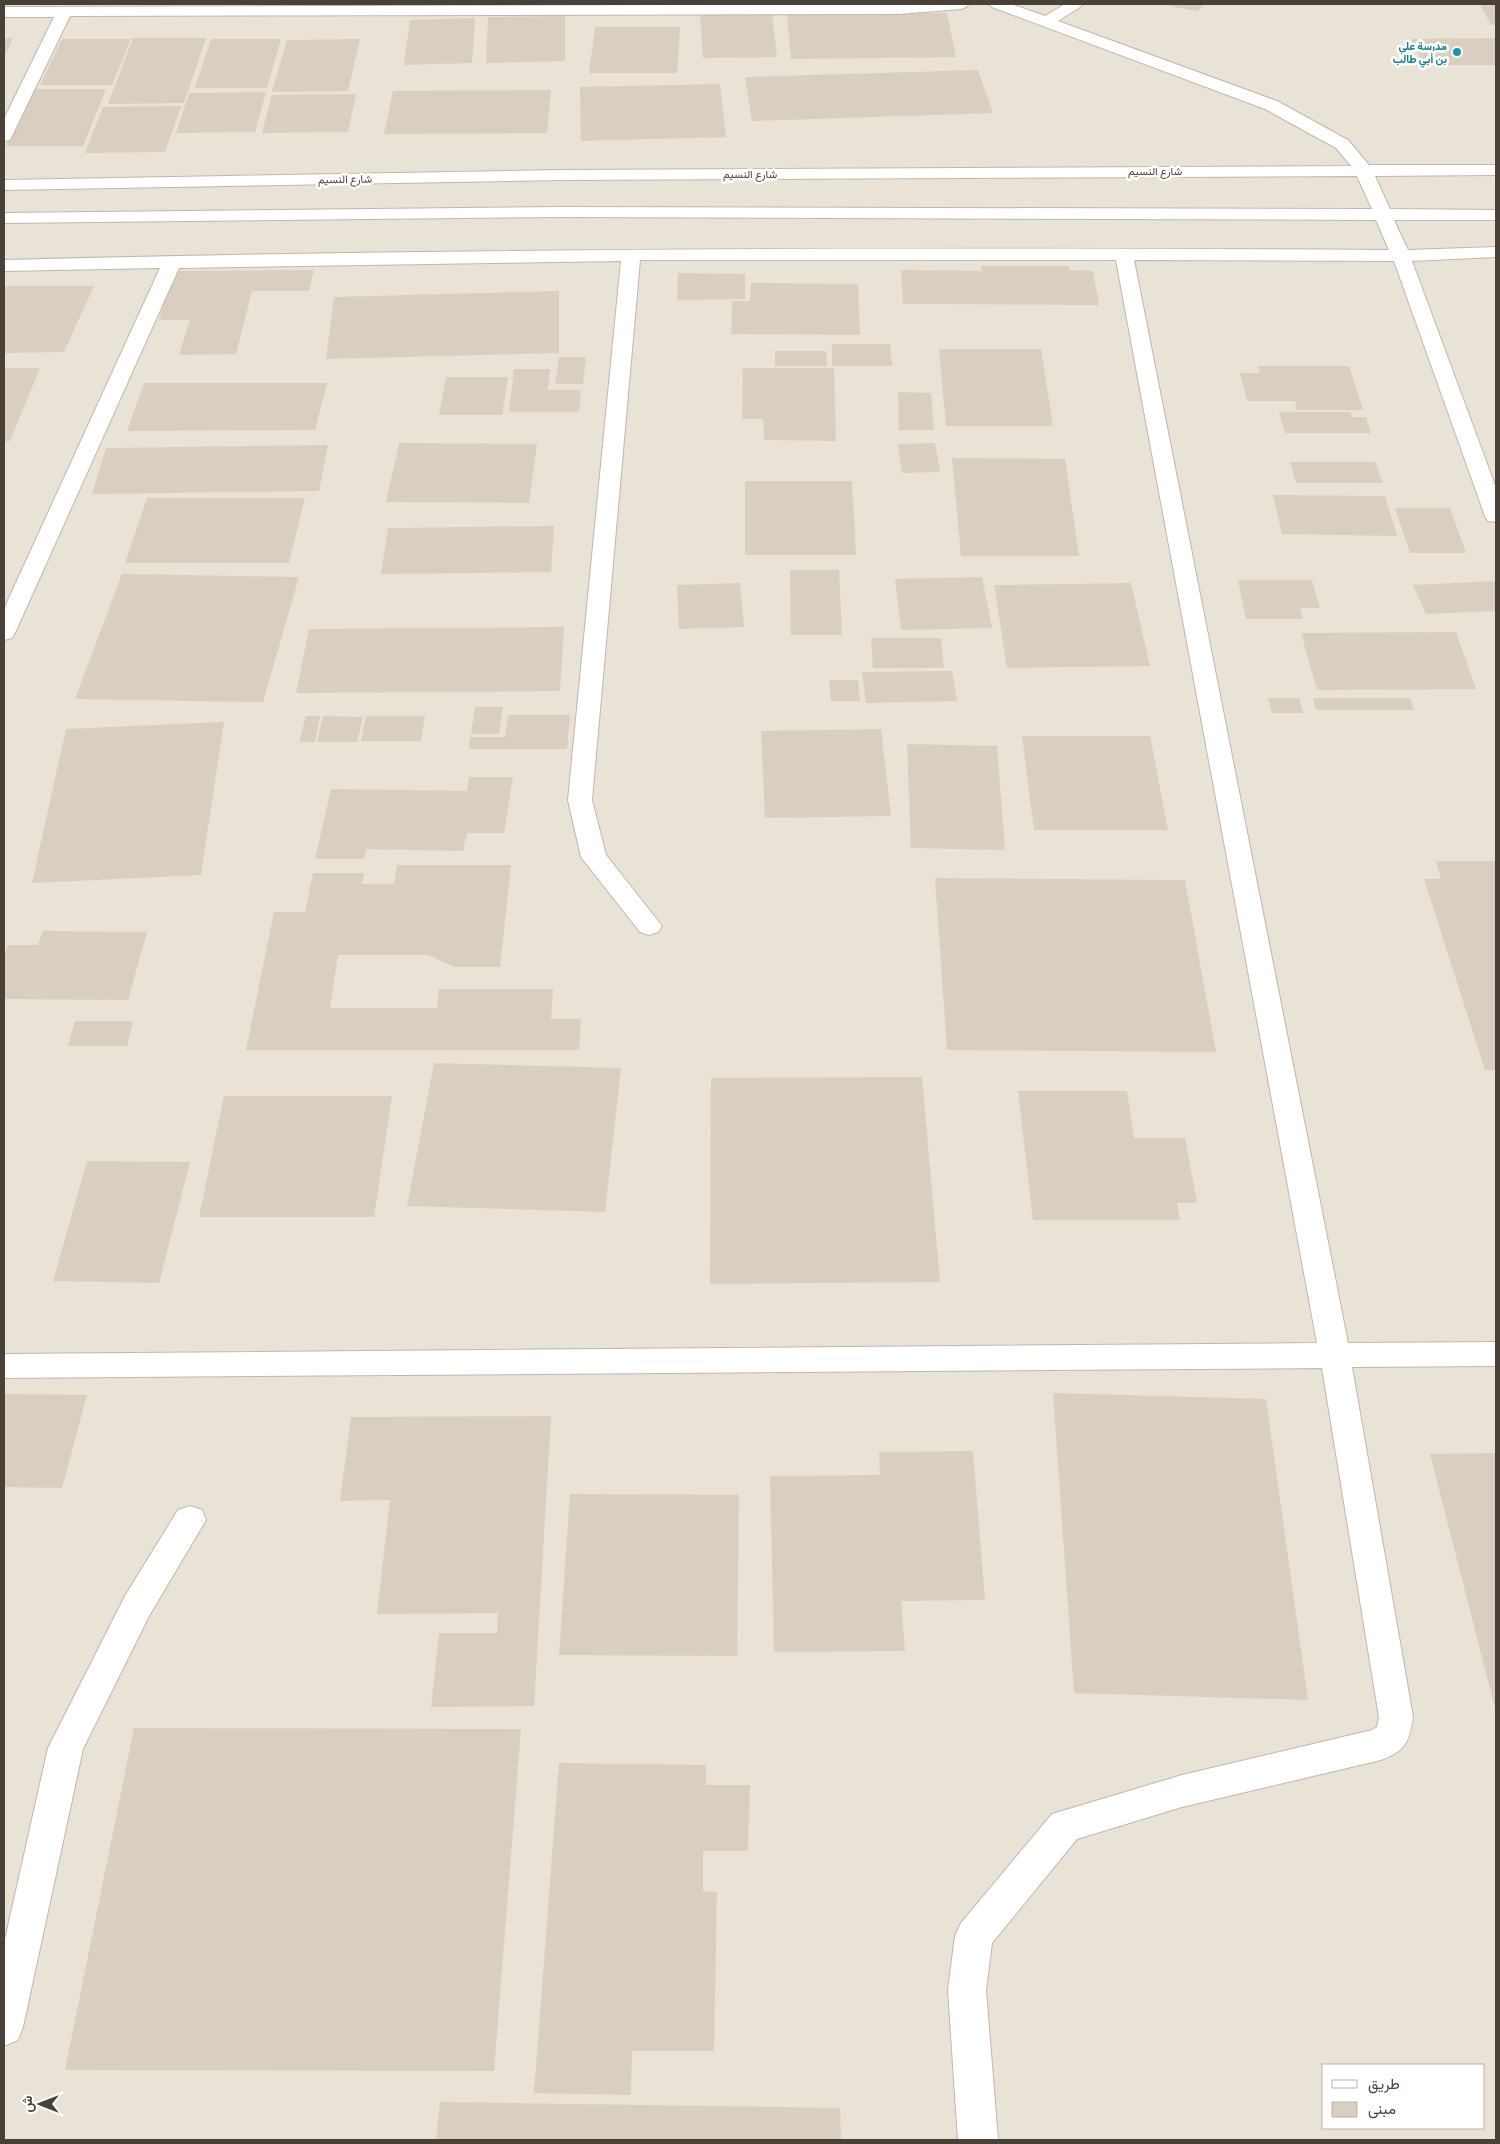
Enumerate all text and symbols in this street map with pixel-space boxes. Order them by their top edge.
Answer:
place label: مدرسة علي بن أبي طالب [1393,39,1447,68]
marker: مدرسة علي بن أبي طالب [1451,46,1463,58]
street label: شارع النسيم [1128,164,1182,179]
street label: شارع النسيم [723,167,777,182]
street label: شارع النسيم [318,172,373,187]
legend [1322,2064,1485,2129]
text: طريق [1368,2074,1400,2094]
north arrow [15,2079,65,2129]
text: ش [18,2095,36,2112]
text: مبنى [1368,2099,1396,2119]

